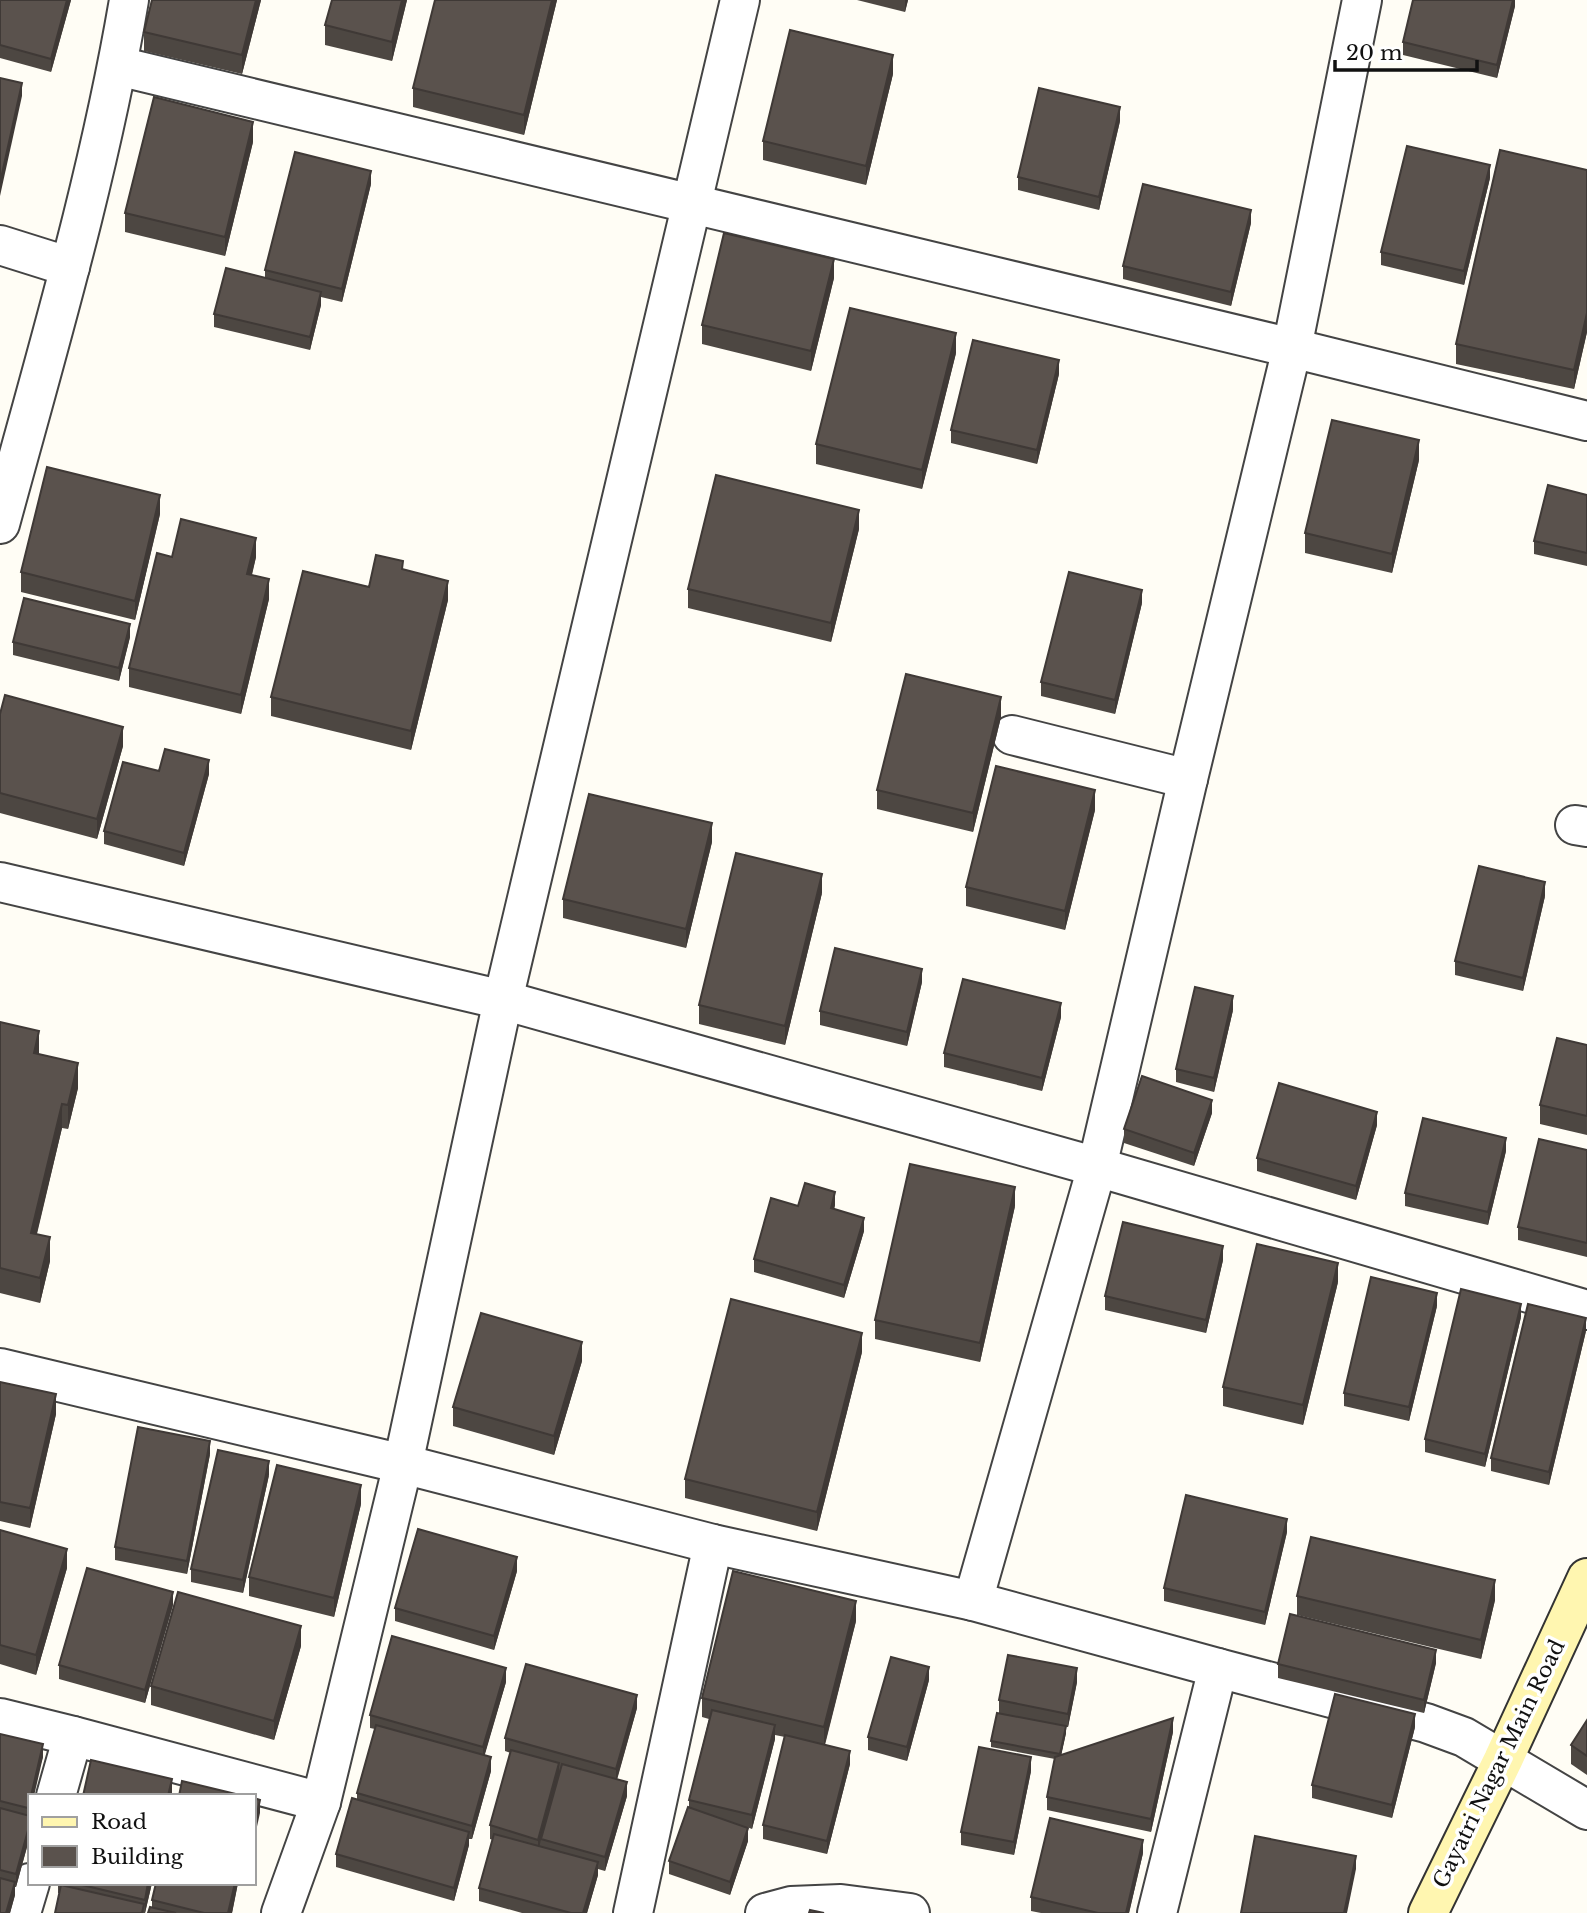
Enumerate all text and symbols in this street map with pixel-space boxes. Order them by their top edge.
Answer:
scale bar [1335,28,1477,72]
text: 20 m [1346,40,1403,66]
street label: Gayatri Nagar Main Road [1427,1636,1571,1892]
legend [28,1794,256,1885]
text: Road [91,1809,147,1835]
text: Building [91,1844,184,1870]

